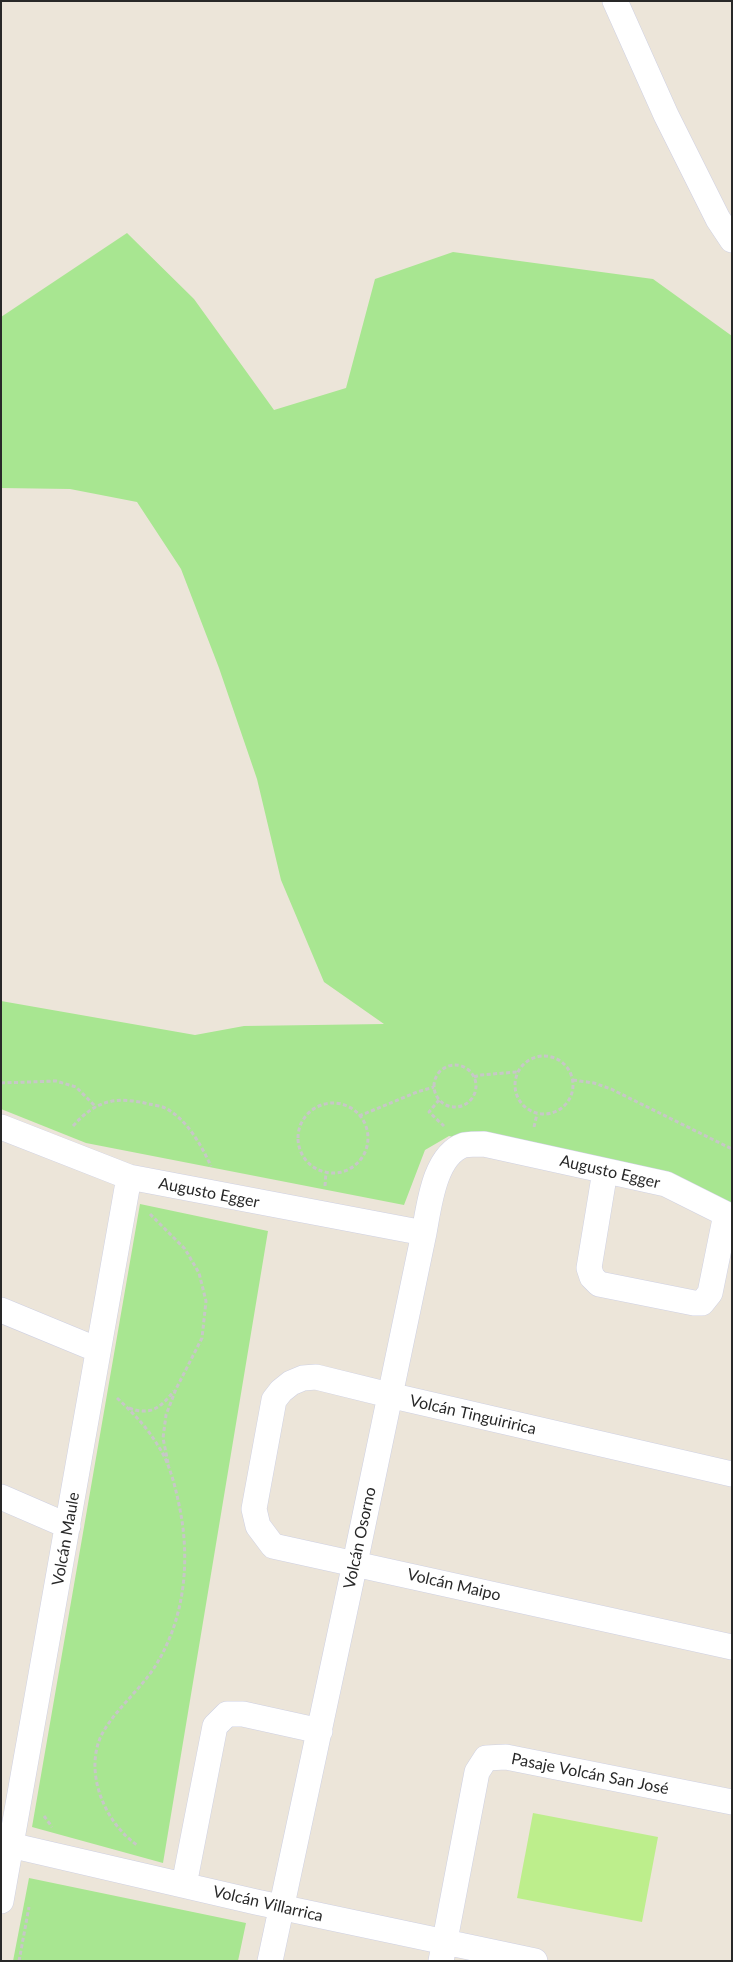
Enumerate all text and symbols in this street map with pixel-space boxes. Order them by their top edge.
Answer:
street label: Augusto Egger [558,1151,662,1193]
street label: Augusto Egger [157,1174,261,1212]
street label: Volcán Tinguiririca [408,1391,538,1439]
street label: Volcán Osorno [340,1485,380,1591]
street label: Volcán Maule [48,1491,84,1587]
street label: Volcán Maipo [405,1565,503,1605]
street label: Pasaje Volcán San José [510,1749,670,1799]
street label: Volcán Villarrica [211,1882,325,1926]

